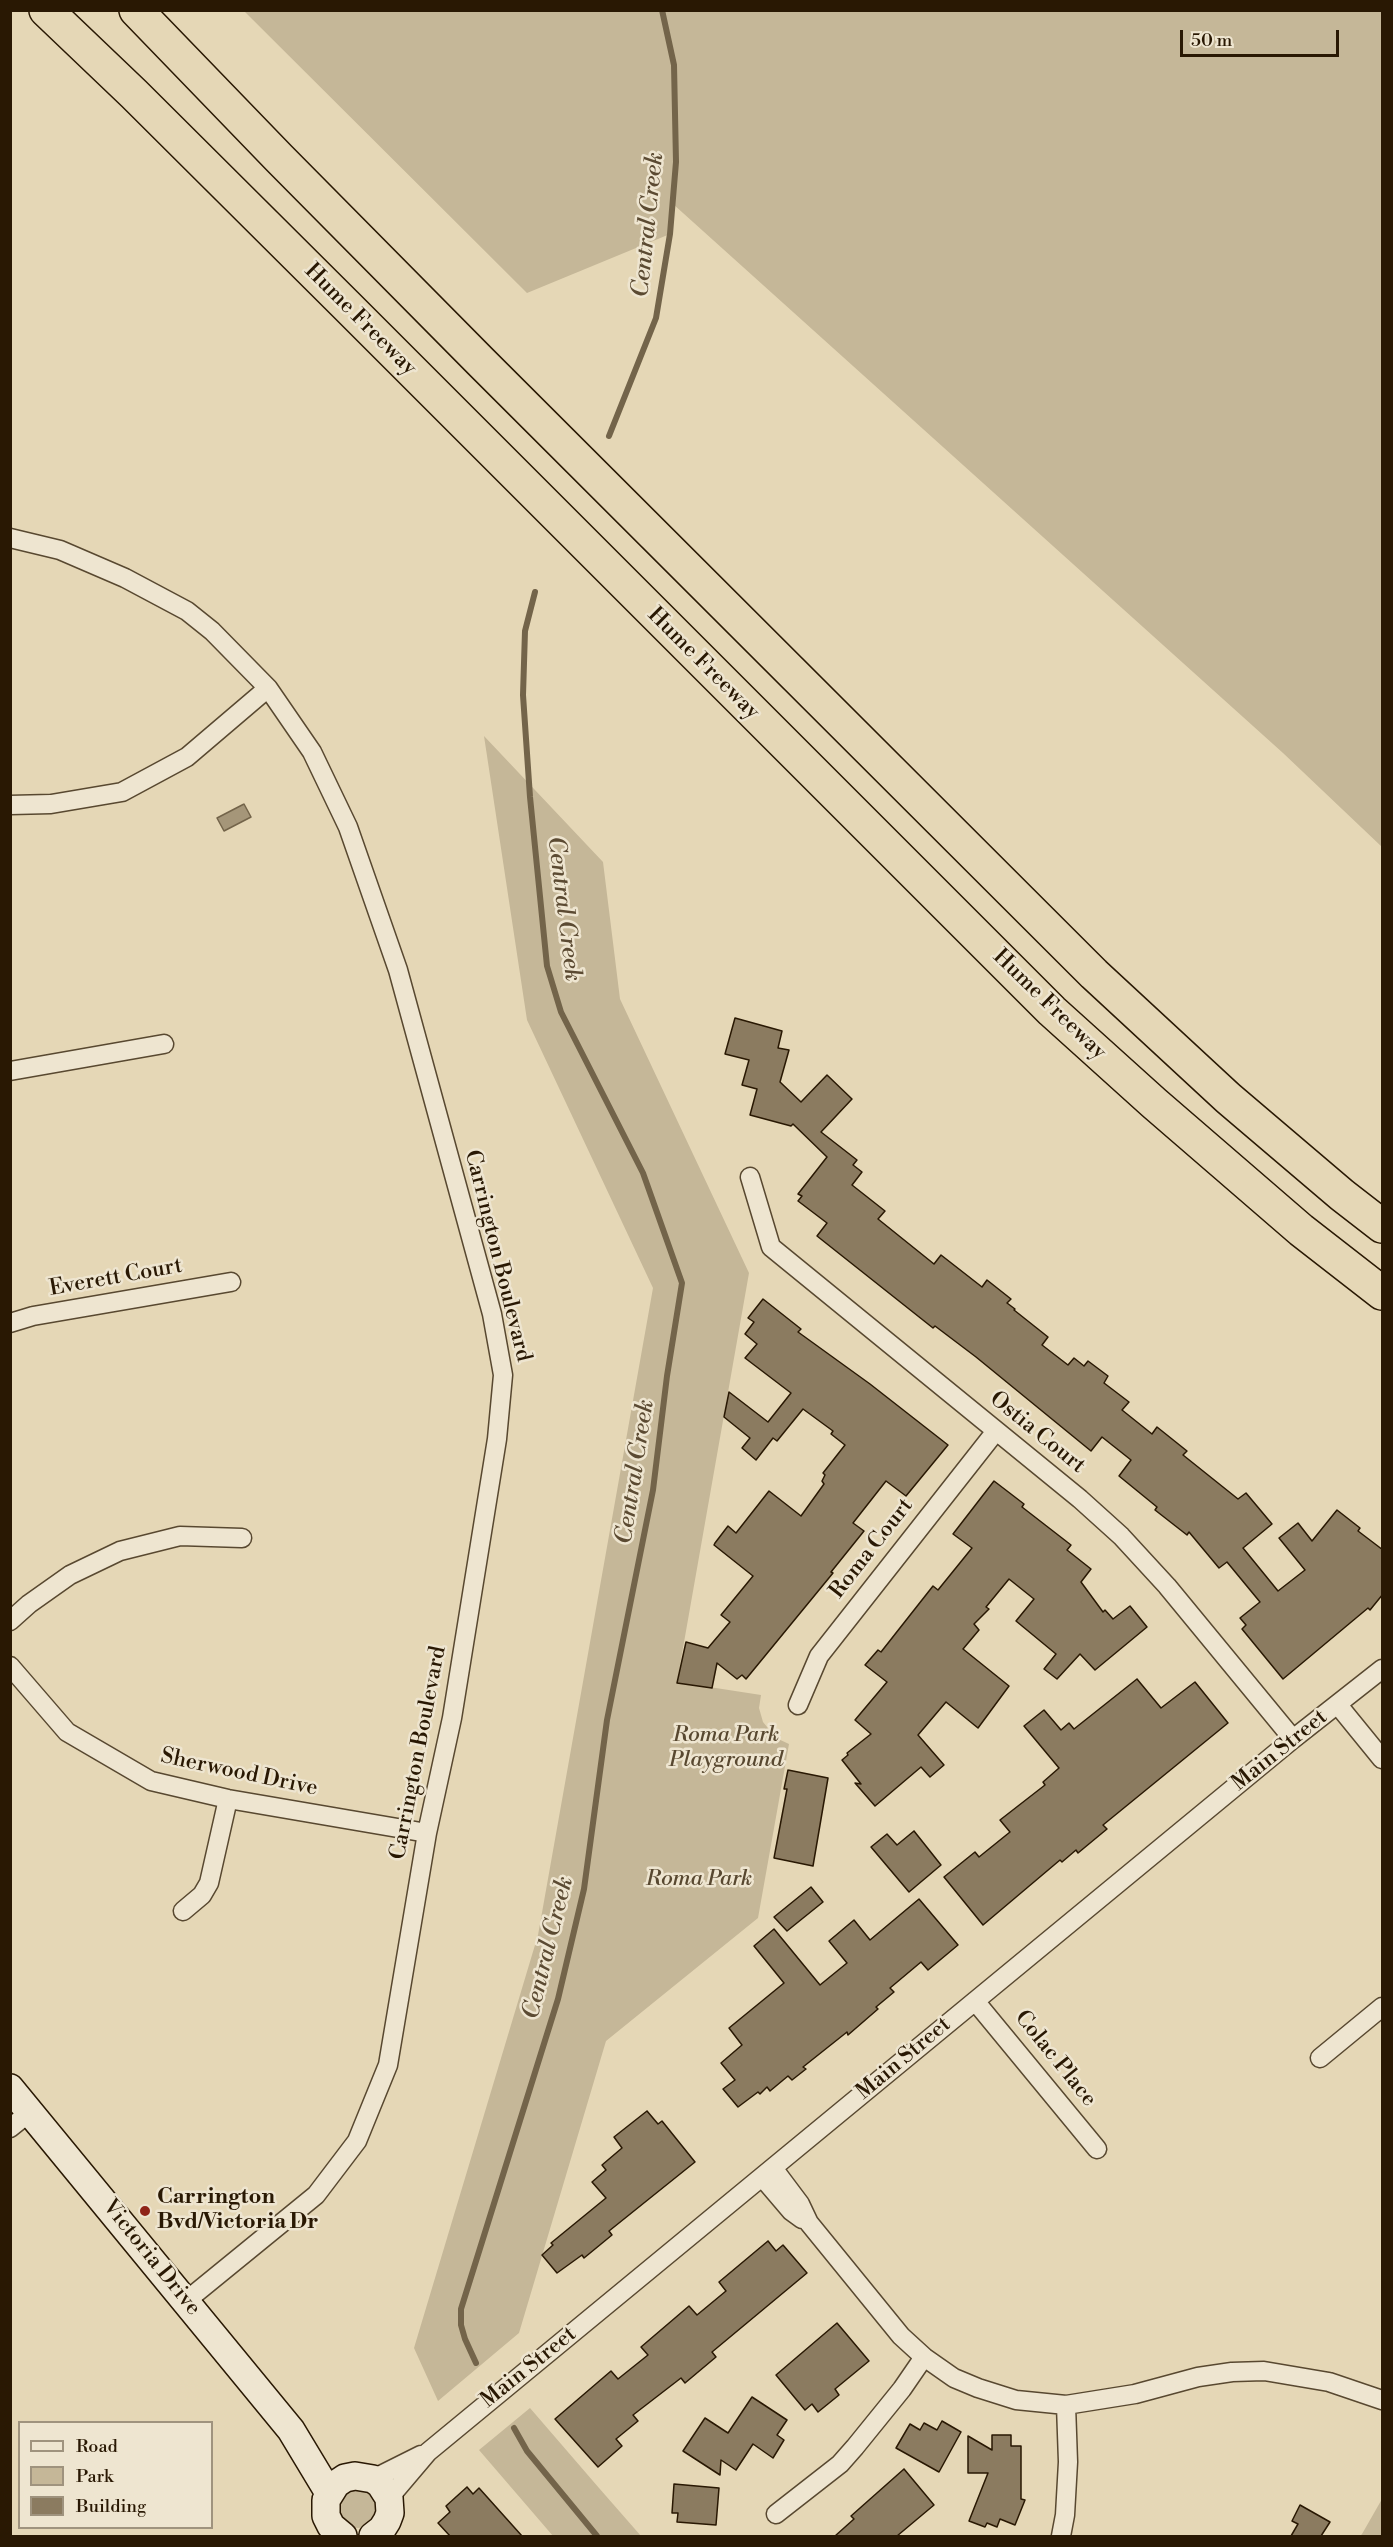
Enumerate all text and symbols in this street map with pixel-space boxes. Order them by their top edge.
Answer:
scale bar [1183,18,1342,56]
text: 50 m [1191,29,1232,52]
water label: Central Creek [627,151,671,299]
street label: Hume Freeway [298,258,422,382]
street label: Hume Freeway [641,602,765,726]
water label: Central Creek [540,835,586,983]
street label: Hume Freeway [987,944,1111,1066]
street label: Carrington Boulevard [458,1147,536,1365]
street label: Everett Court [47,1253,185,1303]
street label: Ostia Court [984,1386,1090,1480]
water label: Central Creek [610,1398,662,1546]
street label: Roma Court [825,1493,919,1605]
street label: Carrington Boulevard [385,1644,453,1862]
street label: Main Street [1227,1704,1333,1798]
park label: Roma Park Playground [669,1723,783,1774]
street label: Sherwood Drive [158,1743,320,1803]
park label: Roma Park [646,1867,752,1893]
water label: Central Creek [517,1874,581,2022]
street label: Colac Place [1008,2006,1102,2112]
street label: Main Street [851,2012,957,2106]
place label: Carrington Bvd/Victoria Dr [157,2185,318,2236]
street label: Victoria Drive [96,2195,206,2321]
marker: Carrington Bvd/Victoria Dr [138,2204,152,2218]
street label: Main Street [476,2321,582,2415]
legend [18,2421,213,2529]
text: Road [76,2435,118,2458]
text: Park [76,2465,113,2488]
text: Building [76,2495,146,2518]

